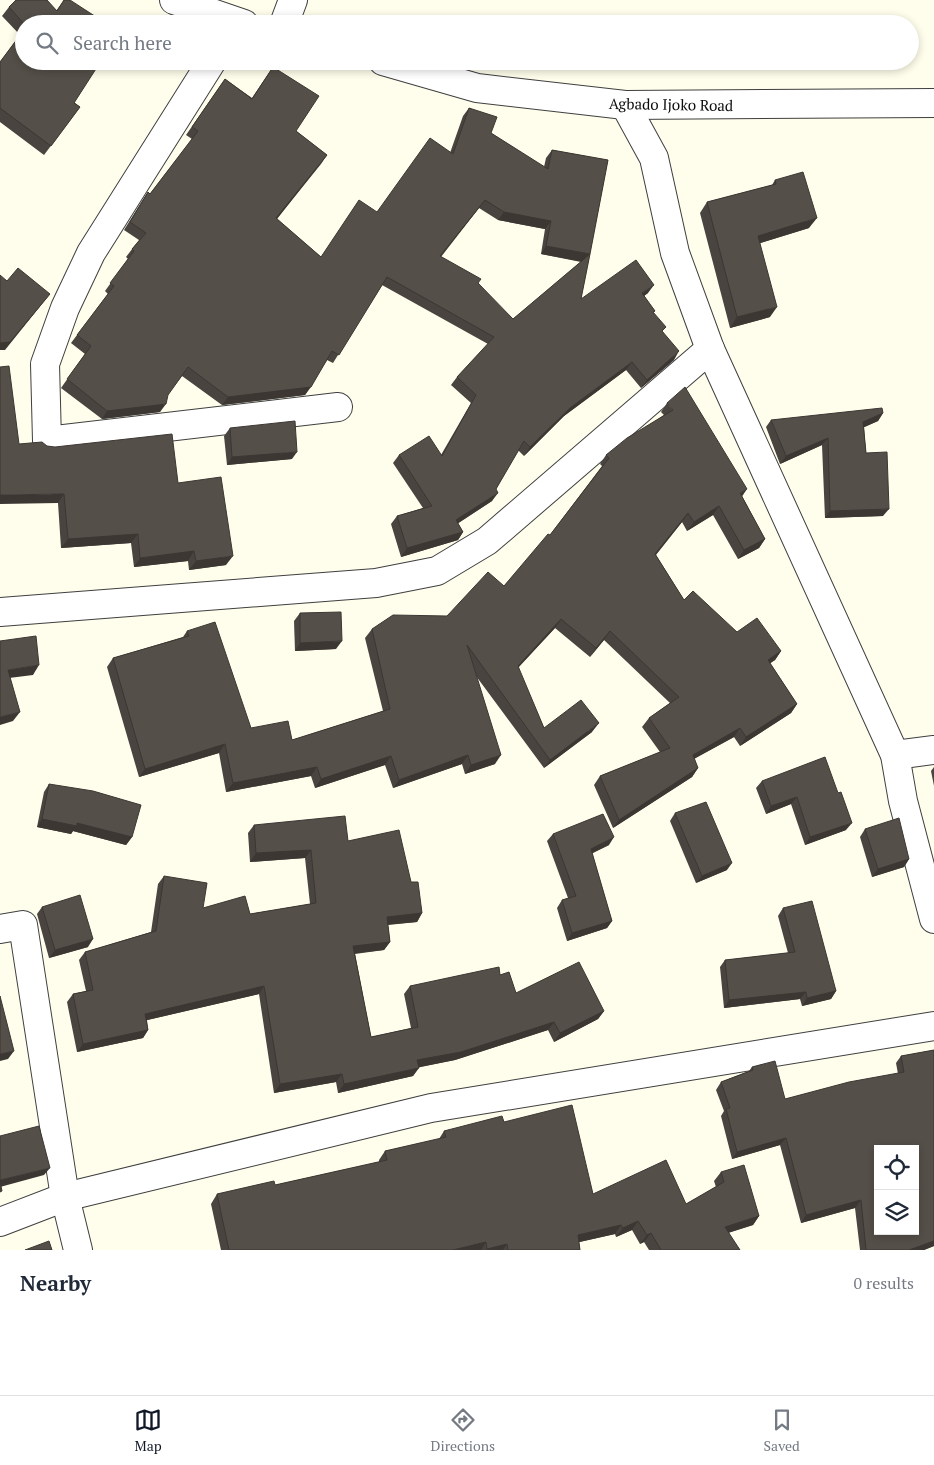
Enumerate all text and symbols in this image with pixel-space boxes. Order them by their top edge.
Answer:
search box [15,15,919,70]
icon: search [33,29,61,57]
text: Search here [73,30,172,55]
street label: Agbado Ijoko Road [609,93,733,115]
map controls [874,1145,919,1235]
button: locate [874,1145,919,1190]
button: layers [874,1190,919,1235]
text: Nearby [20,1269,91,1297]
text: 0 results [854,1272,914,1294]
tab: Map [134,1406,162,1455]
tab: Directions [431,1406,495,1455]
tab: Saved [764,1406,800,1455]

